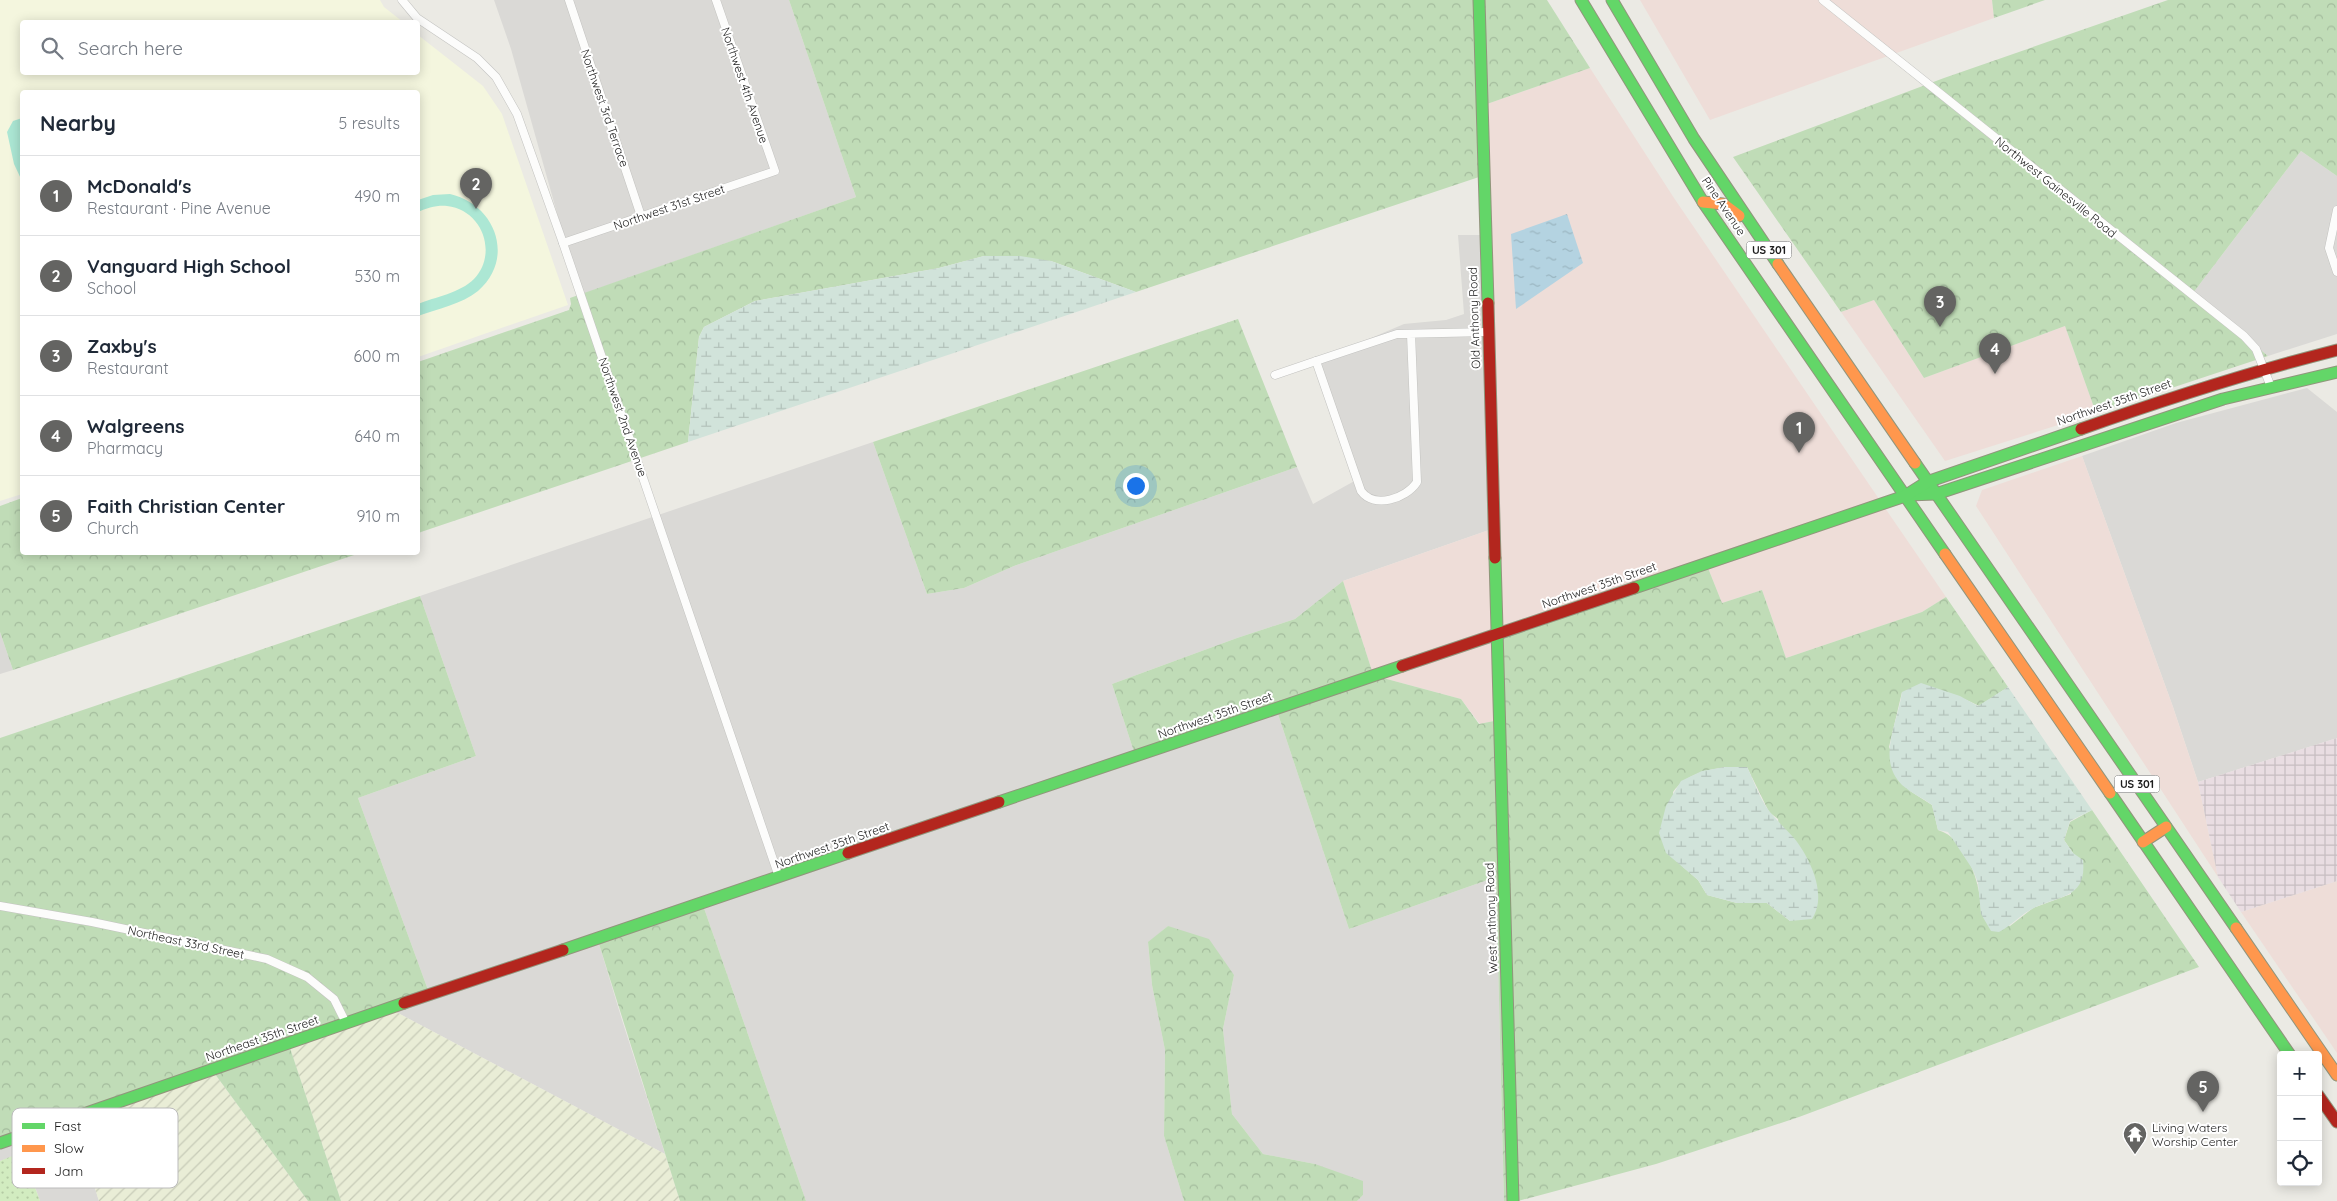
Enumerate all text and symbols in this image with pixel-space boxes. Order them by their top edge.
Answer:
search box [20,20,420,75]
street label: Northwest 4th Avenue [718,25,772,145]
icon: search [38,34,66,62]
text: Search here [78,36,183,60]
street label: Northwest 3rd Terrace [578,47,632,169]
text: Nearby [40,110,116,136]
text: 5 results [339,113,400,133]
street label: Northwest Gainesville Road [1992,133,2120,241]
pin: 2 [460,168,492,209]
text: McDonald's [87,174,191,198]
street label: Pine Avenue [1699,174,1749,238]
street label: Northwest 31st Street [611,181,727,233]
text: 1 [53,186,59,206]
text: 490 m [354,186,400,206]
text: Restaurant · Pine Avenue [87,198,271,218]
road number: US 301 [1746,242,1792,258]
text: Vanguard High School [87,254,291,278]
text: 2 [51,266,61,286]
text: 530 m [354,266,400,286]
street label: Old Anthony Road [1465,267,1483,369]
text: School [87,278,136,298]
pin: 3 [1924,286,1956,327]
pin: 4 [1979,333,2011,374]
text: Zaxby's [87,334,157,358]
text: 3 [52,346,60,366]
text: 600 m [353,346,400,366]
street label: Northwest 2nd Avenue [595,355,651,479]
text: Restaurant [87,358,169,378]
street label: Northwest 35th Street [2055,375,2173,429]
pin: 1 [1783,412,1815,453]
text: Walgreens [87,414,184,438]
text: 4 [51,426,61,446]
text: 640 m [354,426,400,446]
text: Pharmacy [87,438,163,458]
your location [1123,473,1149,499]
text: Faith Christian Center [87,494,285,518]
text: 5 [51,506,61,526]
text: 910 m [357,506,400,526]
text: Church [87,518,139,538]
street label: Northwest 35th Street [1540,558,1658,612]
street label: Northwest 35th Street [1156,688,1274,742]
road number: US 301 [2114,776,2160,792]
street label: Northwest 35th Street [773,818,891,872]
street label: West Anthony Road [1482,862,1500,974]
street label: Northeast 33rd Street [126,922,246,962]
street label: Northeast 35th Street [204,1012,320,1064]
map controls [2277,1051,2322,1186]
button: + [2277,1051,2322,1096]
pin: 5 [2187,1071,2219,1112]
button: − [2277,1096,2322,1141]
legend [12,1108,178,1188]
text: Fast [54,1117,82,1135]
place label: Living Waters Worship Center [2152,1120,2238,1149]
temple icon: Living Waters Worship Center [2122,1121,2148,1155]
text: Slow [54,1139,84,1157]
button: locate [2277,1141,2322,1186]
text: Jam [54,1162,83,1180]

